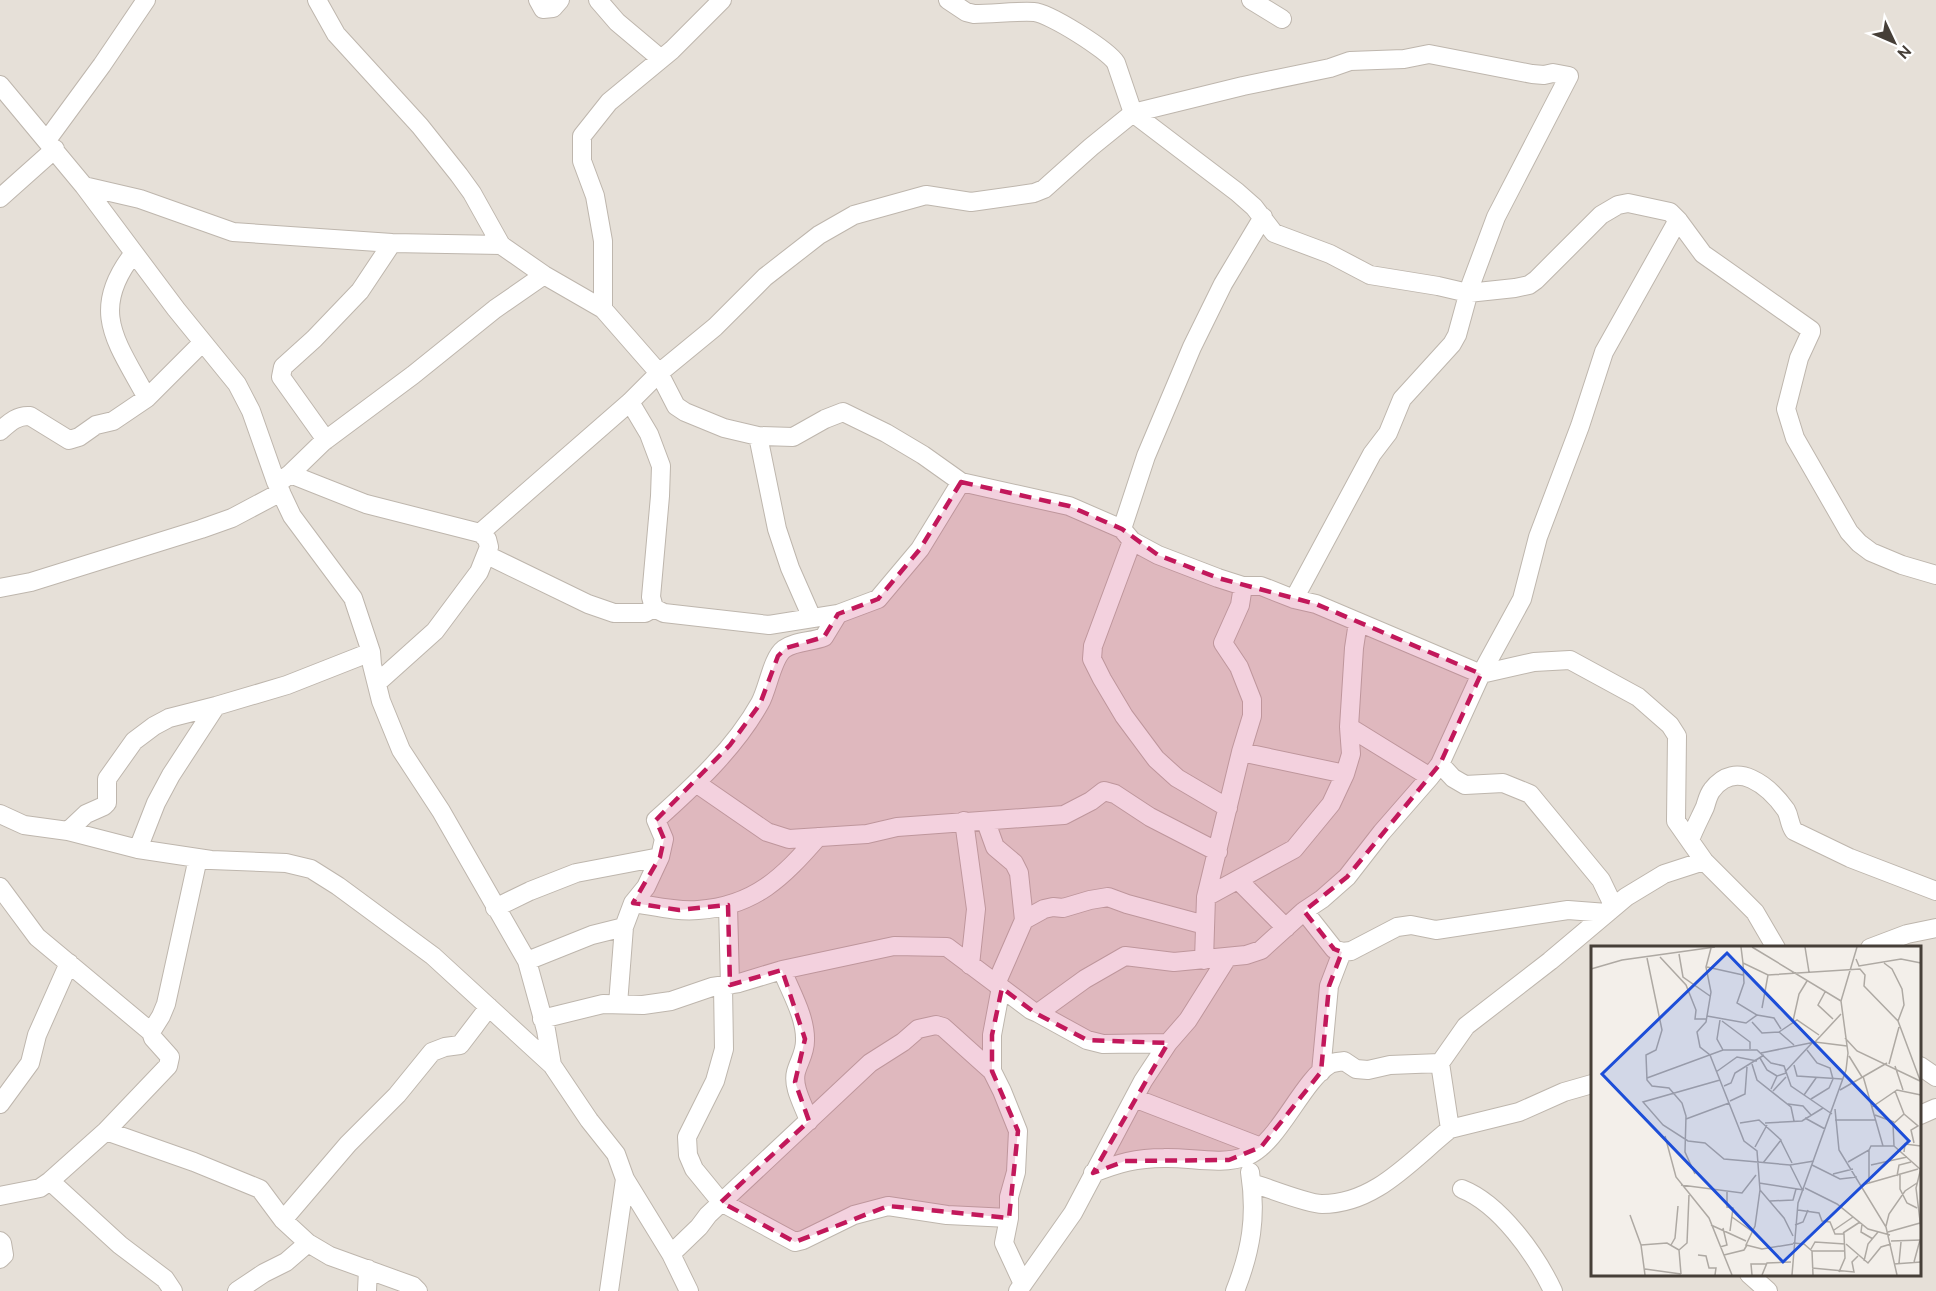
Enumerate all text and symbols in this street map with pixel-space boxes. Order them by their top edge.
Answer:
north arrow [1864,12,1924,72]
text: N [1894,42,1915,63]
inset map [1591,946,1921,1276]

